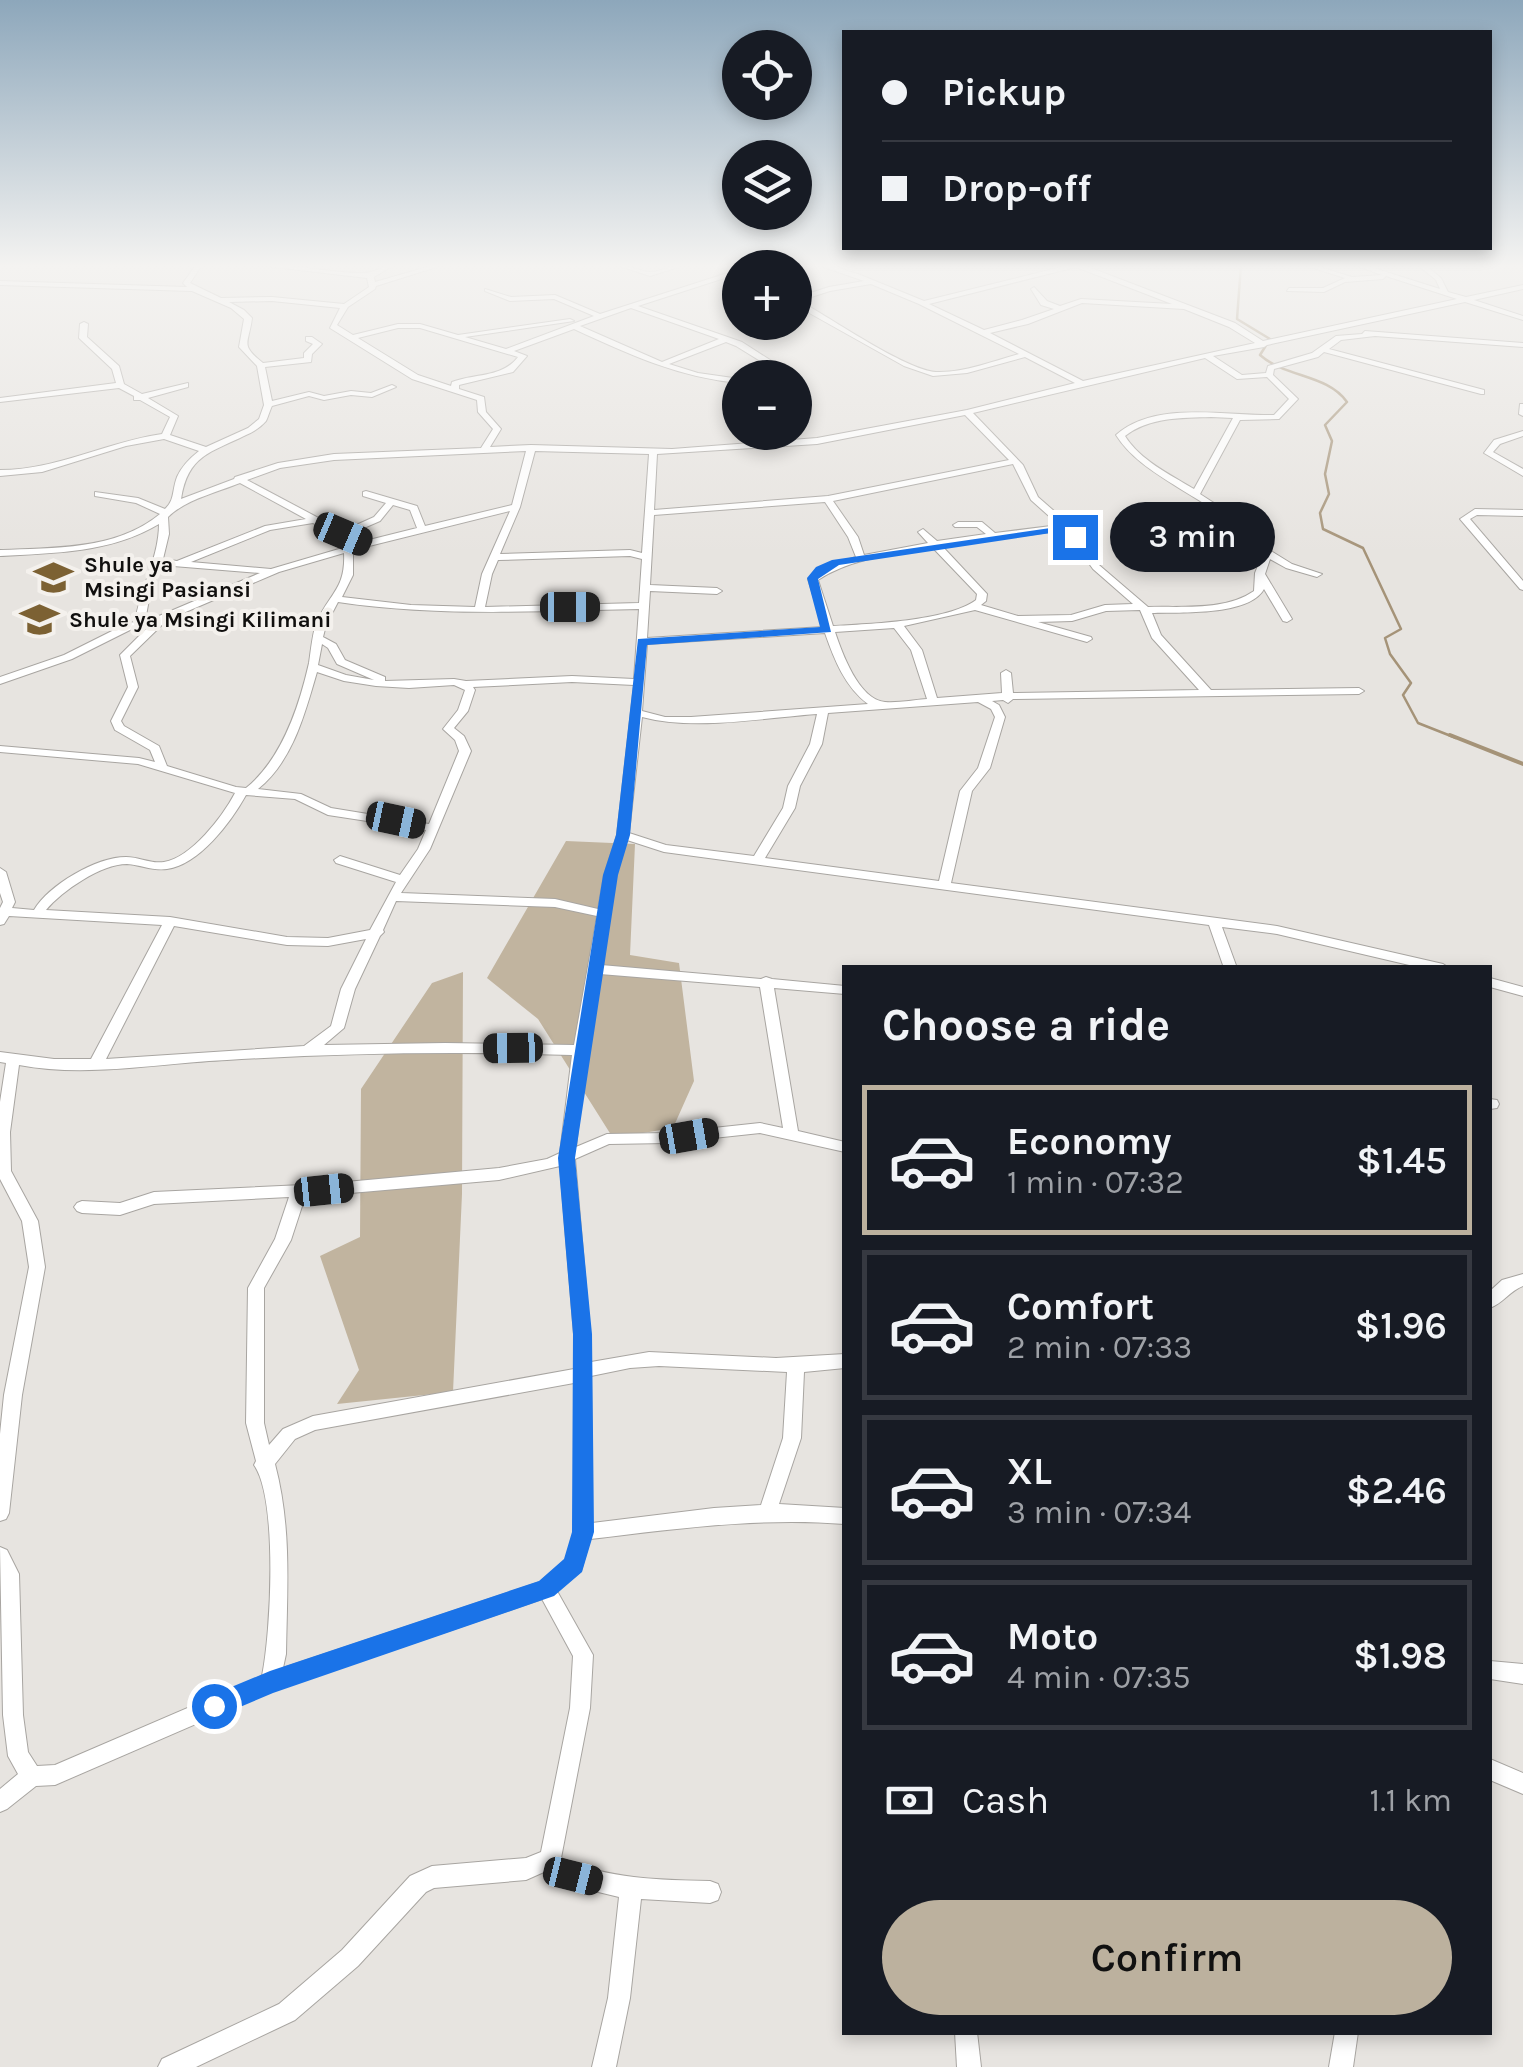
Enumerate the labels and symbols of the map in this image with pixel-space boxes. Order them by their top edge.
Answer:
callout: 3 min [1110,502,1275,572]
car [310,508,376,560]
route end [1053,515,1098,560]
place label: Shule ya Msingi Pasiansi [84,552,251,603]
school or university icon: Shule ya Msingi Pasiansi [33,557,75,599]
car [540,592,600,622]
school or university icon: Shule ya Msingi Kilimani [18,599,60,641]
place label: Shule ya Msingi Kilimani [69,607,332,633]
car [364,799,428,841]
car [483,1032,543,1064]
car [657,1116,721,1156]
car [293,1172,355,1208]
route start [192,1684,237,1729]
car [540,1854,606,1898]

